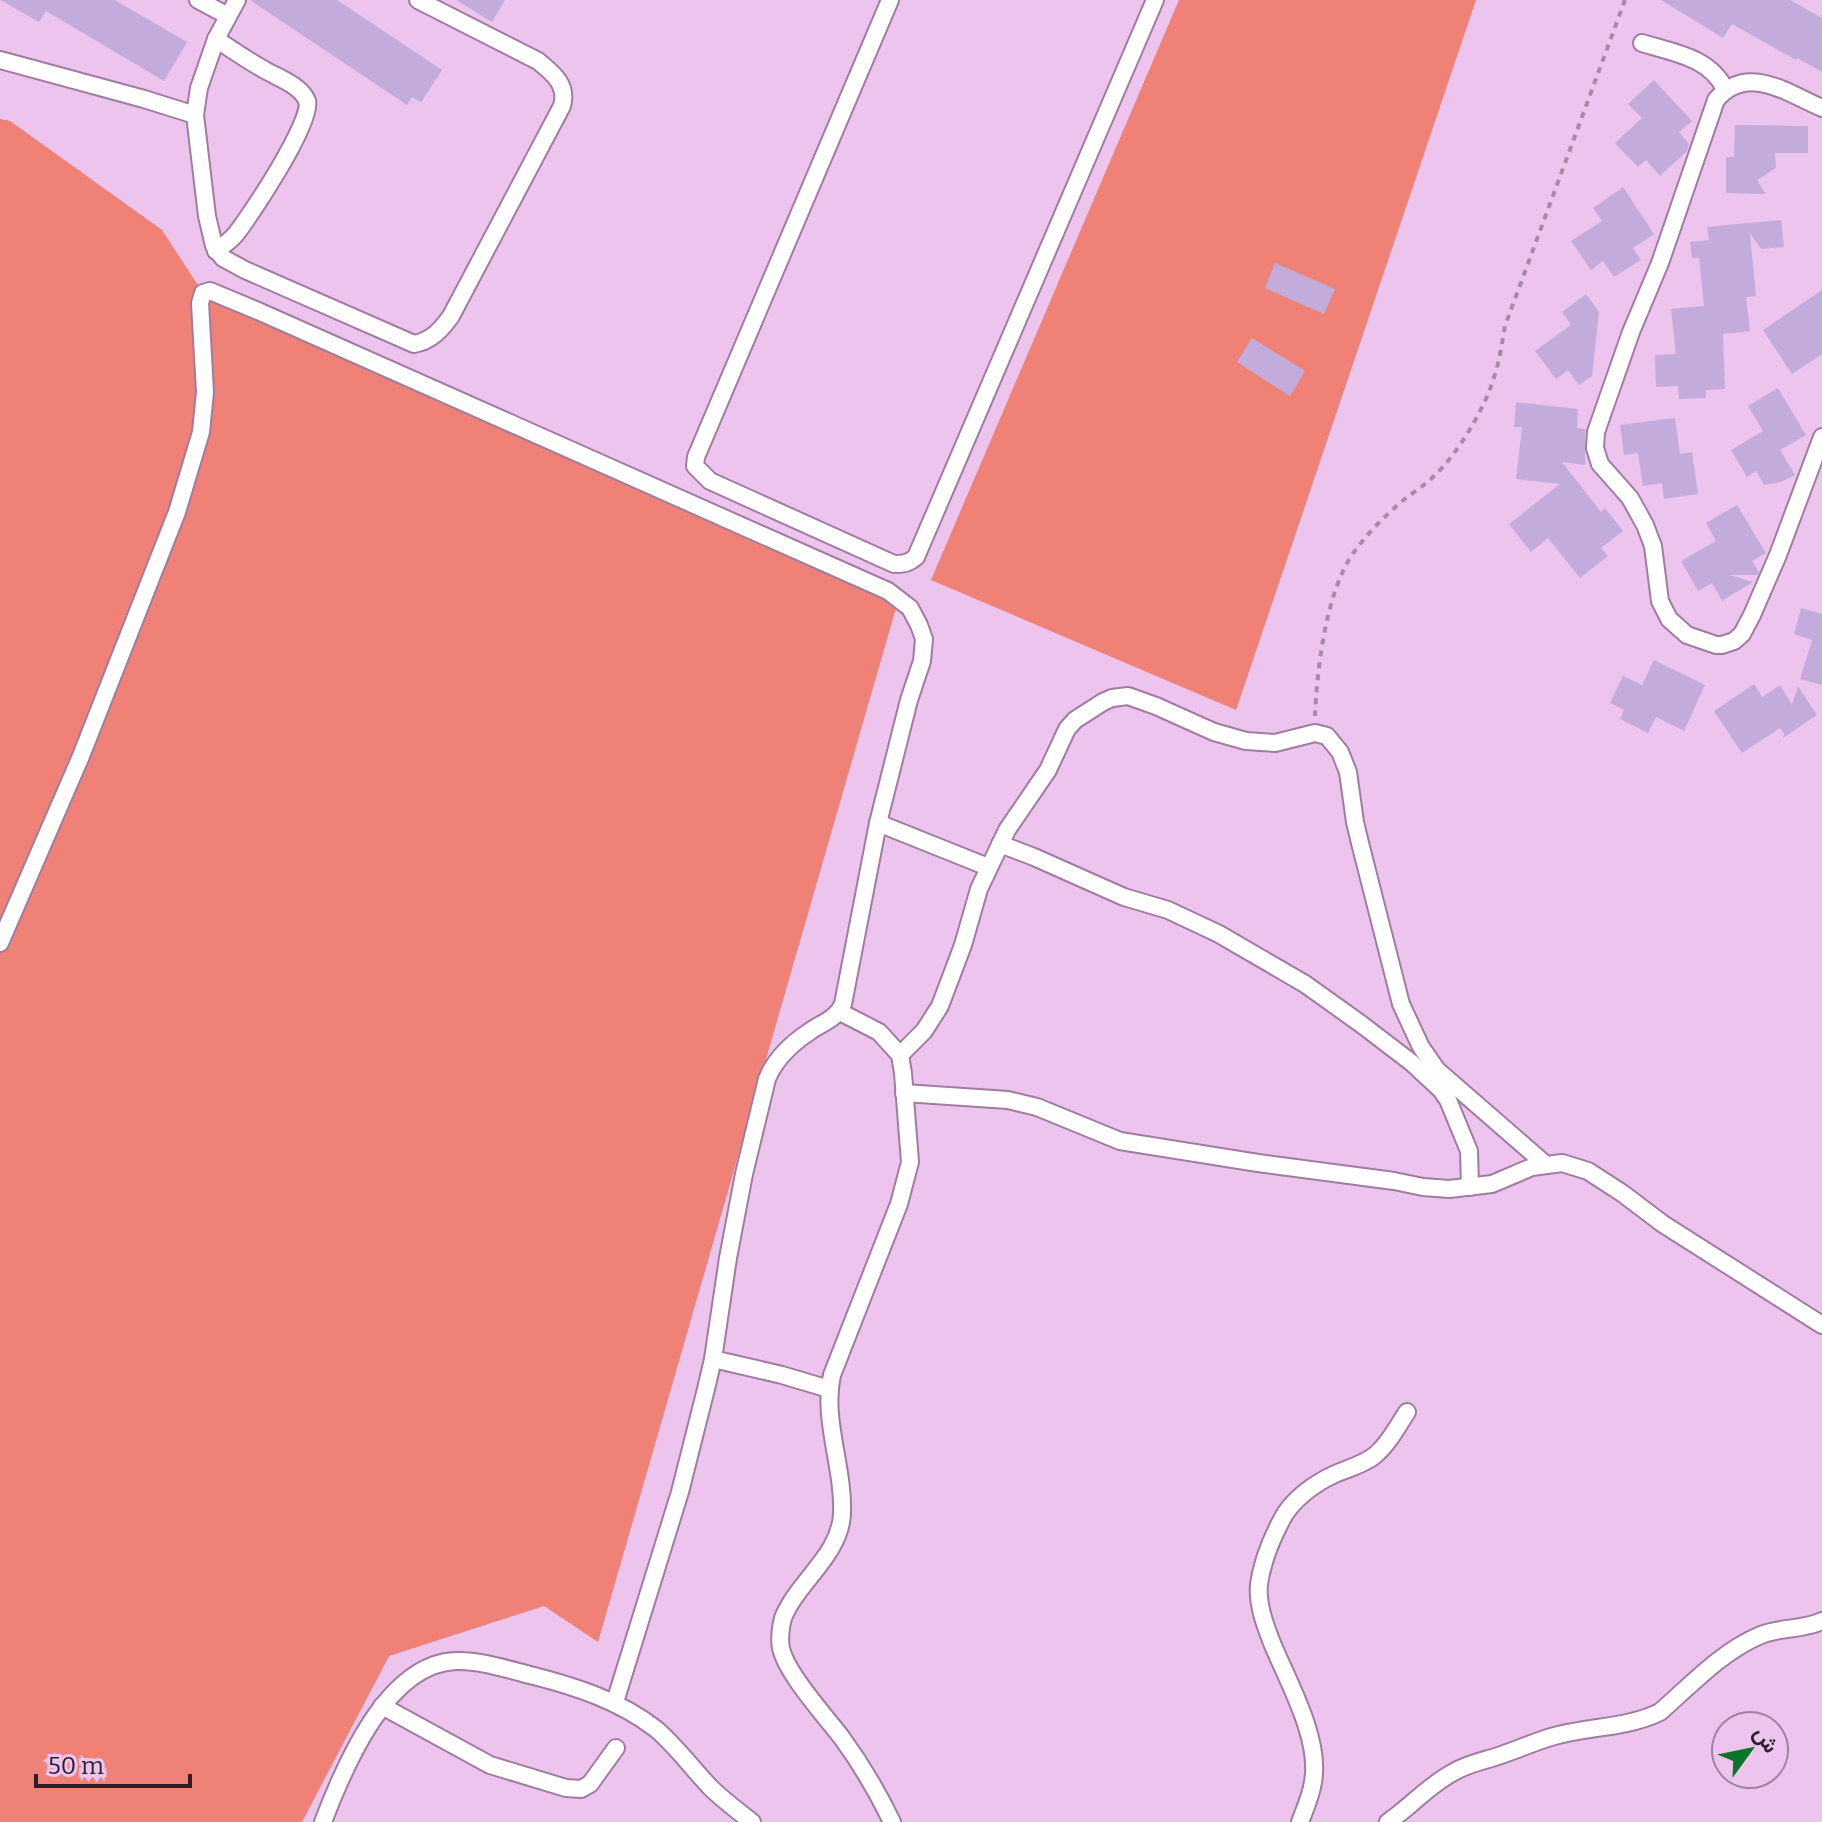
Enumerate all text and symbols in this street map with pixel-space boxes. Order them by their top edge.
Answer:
north arrow [1710,1710,1790,1790]
text: ش [1748,1721,1785,1758]
scale bar [36,1738,190,1788]
text: 50 m [48,1752,104,1780]

